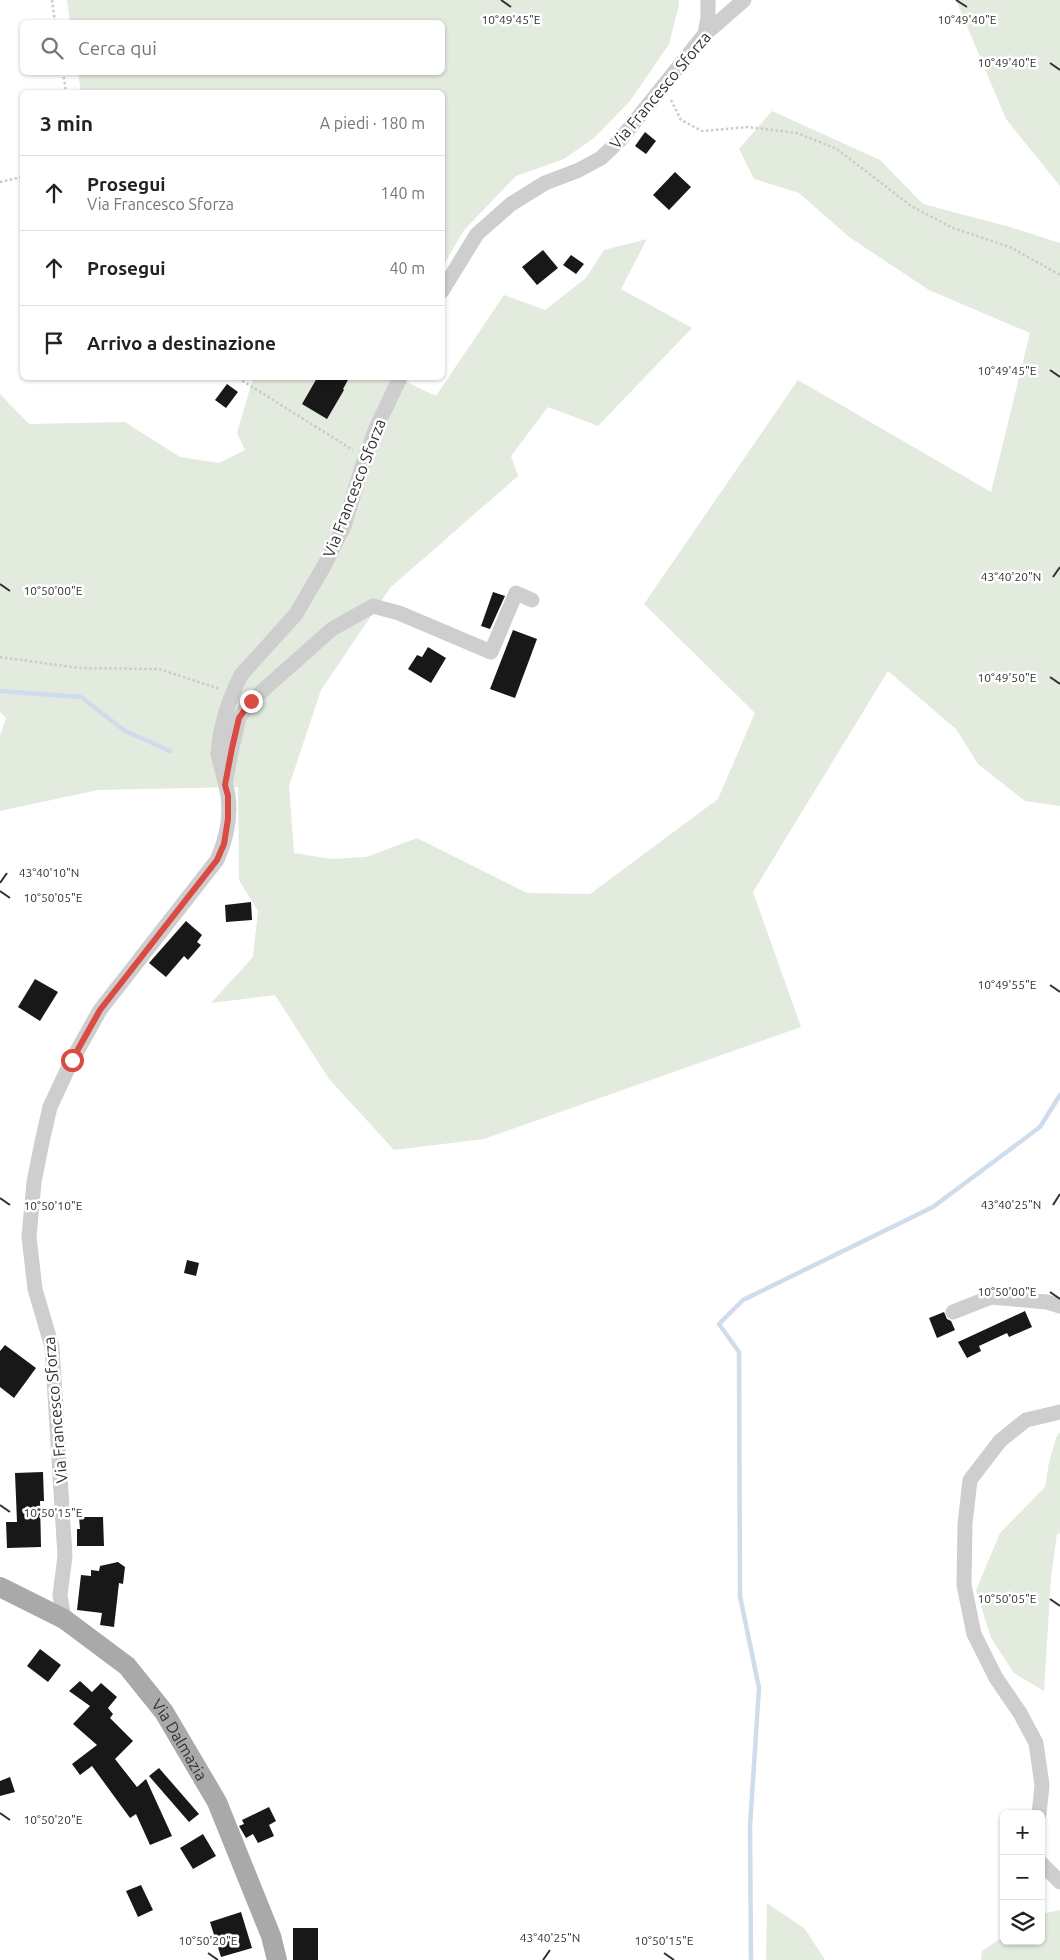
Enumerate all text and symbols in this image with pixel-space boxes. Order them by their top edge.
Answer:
text: 10°49'45"E [482,13,541,26]
text: 10°49'40"E [938,13,997,26]
search box [20,20,445,75]
street label: Via Francesco Sforza [606,28,714,152]
icon: search [38,34,66,62]
text: Cerca qui [78,37,157,59]
text: 10°49'40"E [978,56,1037,69]
text: 3 min [40,111,93,135]
text: A piedi · 180 m [320,114,425,132]
text: Prosegui [87,173,166,195]
icon: ahead [40,179,68,207]
text: 140 m [380,184,425,202]
text: Via Francesco Sforza [87,195,234,213]
icon: ahead [40,254,68,282]
text: Prosegui [87,257,166,279]
text: 40 m [389,259,425,277]
icon: arrive [40,329,68,357]
text: Arrivo a destinazione [87,332,276,354]
text: 10°49'45"E [978,364,1037,377]
street label: Via Francesco Sforza [319,416,389,560]
text: 43°40'20"N [981,570,1041,583]
text: 10°50'00"E [24,584,83,597]
text: 10°49'50"E [978,671,1037,684]
route end [240,690,263,713]
text: 43°40'10"N [19,866,79,879]
text: 10°50'05"E [24,891,83,904]
text: 10°49'55"E [978,978,1037,991]
route start [61,1049,84,1072]
text: 43°40'25"N [981,1198,1041,1211]
text: 10°50'10"E [24,1199,83,1212]
text: 10°50'00"E [978,1285,1037,1298]
street label: Via Francesco Sforza [40,1336,70,1484]
text: 10°50'15"E [24,1506,83,1519]
text: 10°50'05"E [978,1592,1037,1605]
street label: Via Dalmazia [148,1695,211,1784]
map controls [1000,1810,1045,1945]
button: + [1000,1810,1045,1855]
text: 10°50'20"E [24,1813,83,1826]
button: − [1000,1855,1045,1900]
button: layers [1000,1900,1045,1945]
text: 43°40'25"N [520,1931,580,1944]
text: 10°50'20"E [179,1934,238,1947]
text: 10°50'15"E [635,1934,694,1947]

